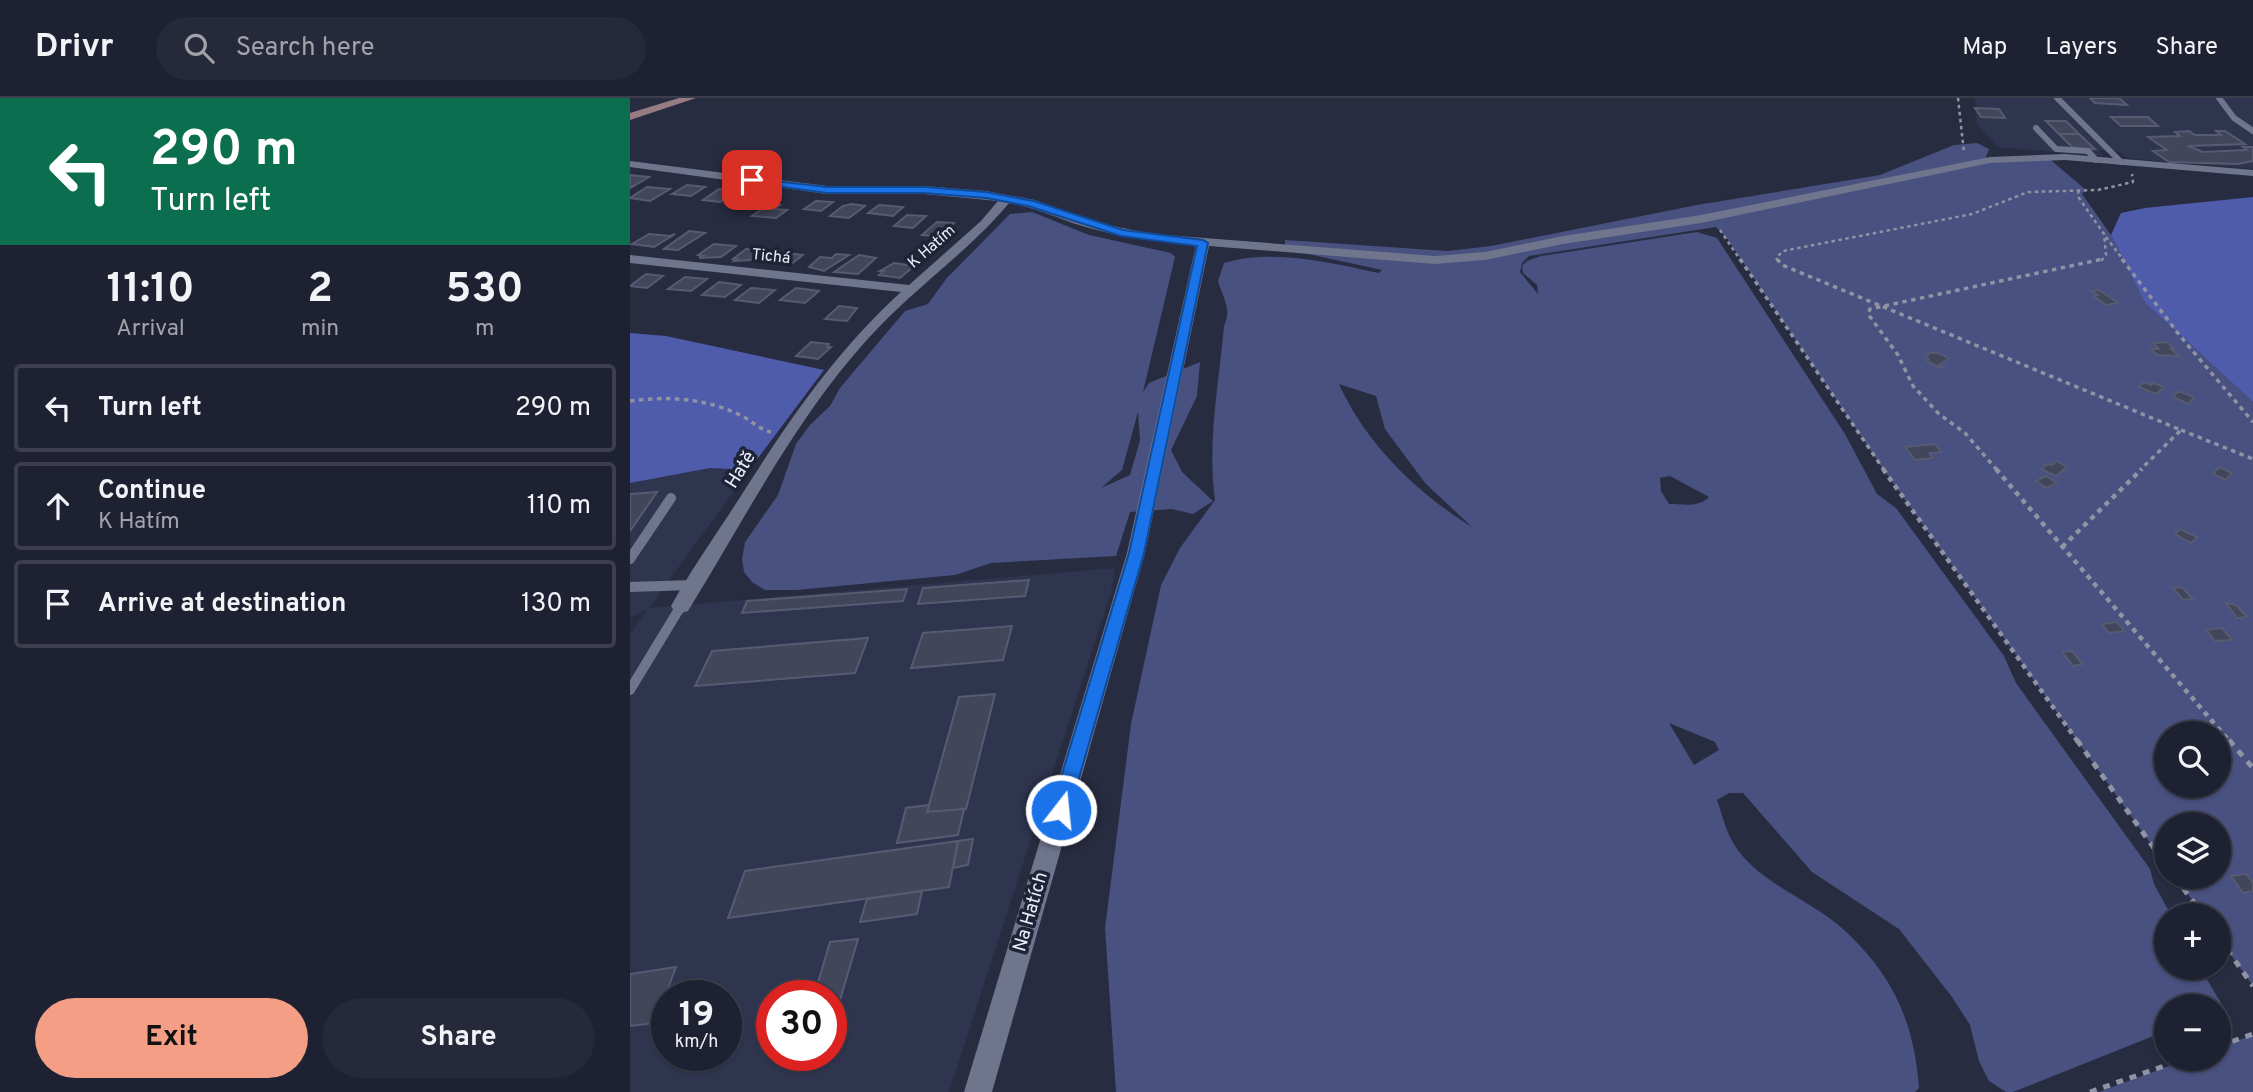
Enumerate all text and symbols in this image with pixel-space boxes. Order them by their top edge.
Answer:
search box [156,17,646,80]
text: Drivr [35,27,114,69]
icon: search [180,29,218,67]
text: Search here [236,32,375,65]
text: Map [1962,33,2007,63]
text: Layers [2045,33,2117,63]
text: Share [2155,33,2218,63]
text: 290 m [150,121,298,183]
icon: left [35,126,126,217]
pin [722,150,782,210]
icon: arrive [733,161,771,199]
text: Turn left [150,182,271,222]
street label: K Hatím [904,221,960,273]
street label: Tichá [751,245,791,269]
text: 11:10 [106,264,195,317]
text: 2 [307,264,333,317]
text: 530 [446,264,524,317]
text: Arrival [116,315,185,344]
text: min [301,315,339,344]
text: m [475,315,494,344]
icon: left [39,389,77,427]
text: Turn left [98,392,202,425]
text: 290 m [515,392,591,425]
street label: Hatě [720,447,762,493]
text: Continue [98,475,206,508]
icon: ahead [39,487,77,525]
text: 110 m [527,490,591,523]
text: K Hatím [98,508,180,537]
icon: arrive [39,585,77,623]
text: Arrive at destination [98,588,346,621]
text: 130 m [521,588,591,621]
map controls [2154,721,2231,1071]
button: search [2154,721,2231,798]
position arrow [1024,773,1098,847]
button: layers [2154,812,2231,889]
street label: Na Hatích [1008,869,1054,955]
button: + [2154,903,2231,980]
speed limit sign: 30 [756,980,847,1071]
text: 19 [679,994,714,1038]
button: − [2154,994,2231,1071]
button: Exit [35,998,308,1078]
button: Share [322,998,595,1078]
text: km/h [675,1031,718,1054]

